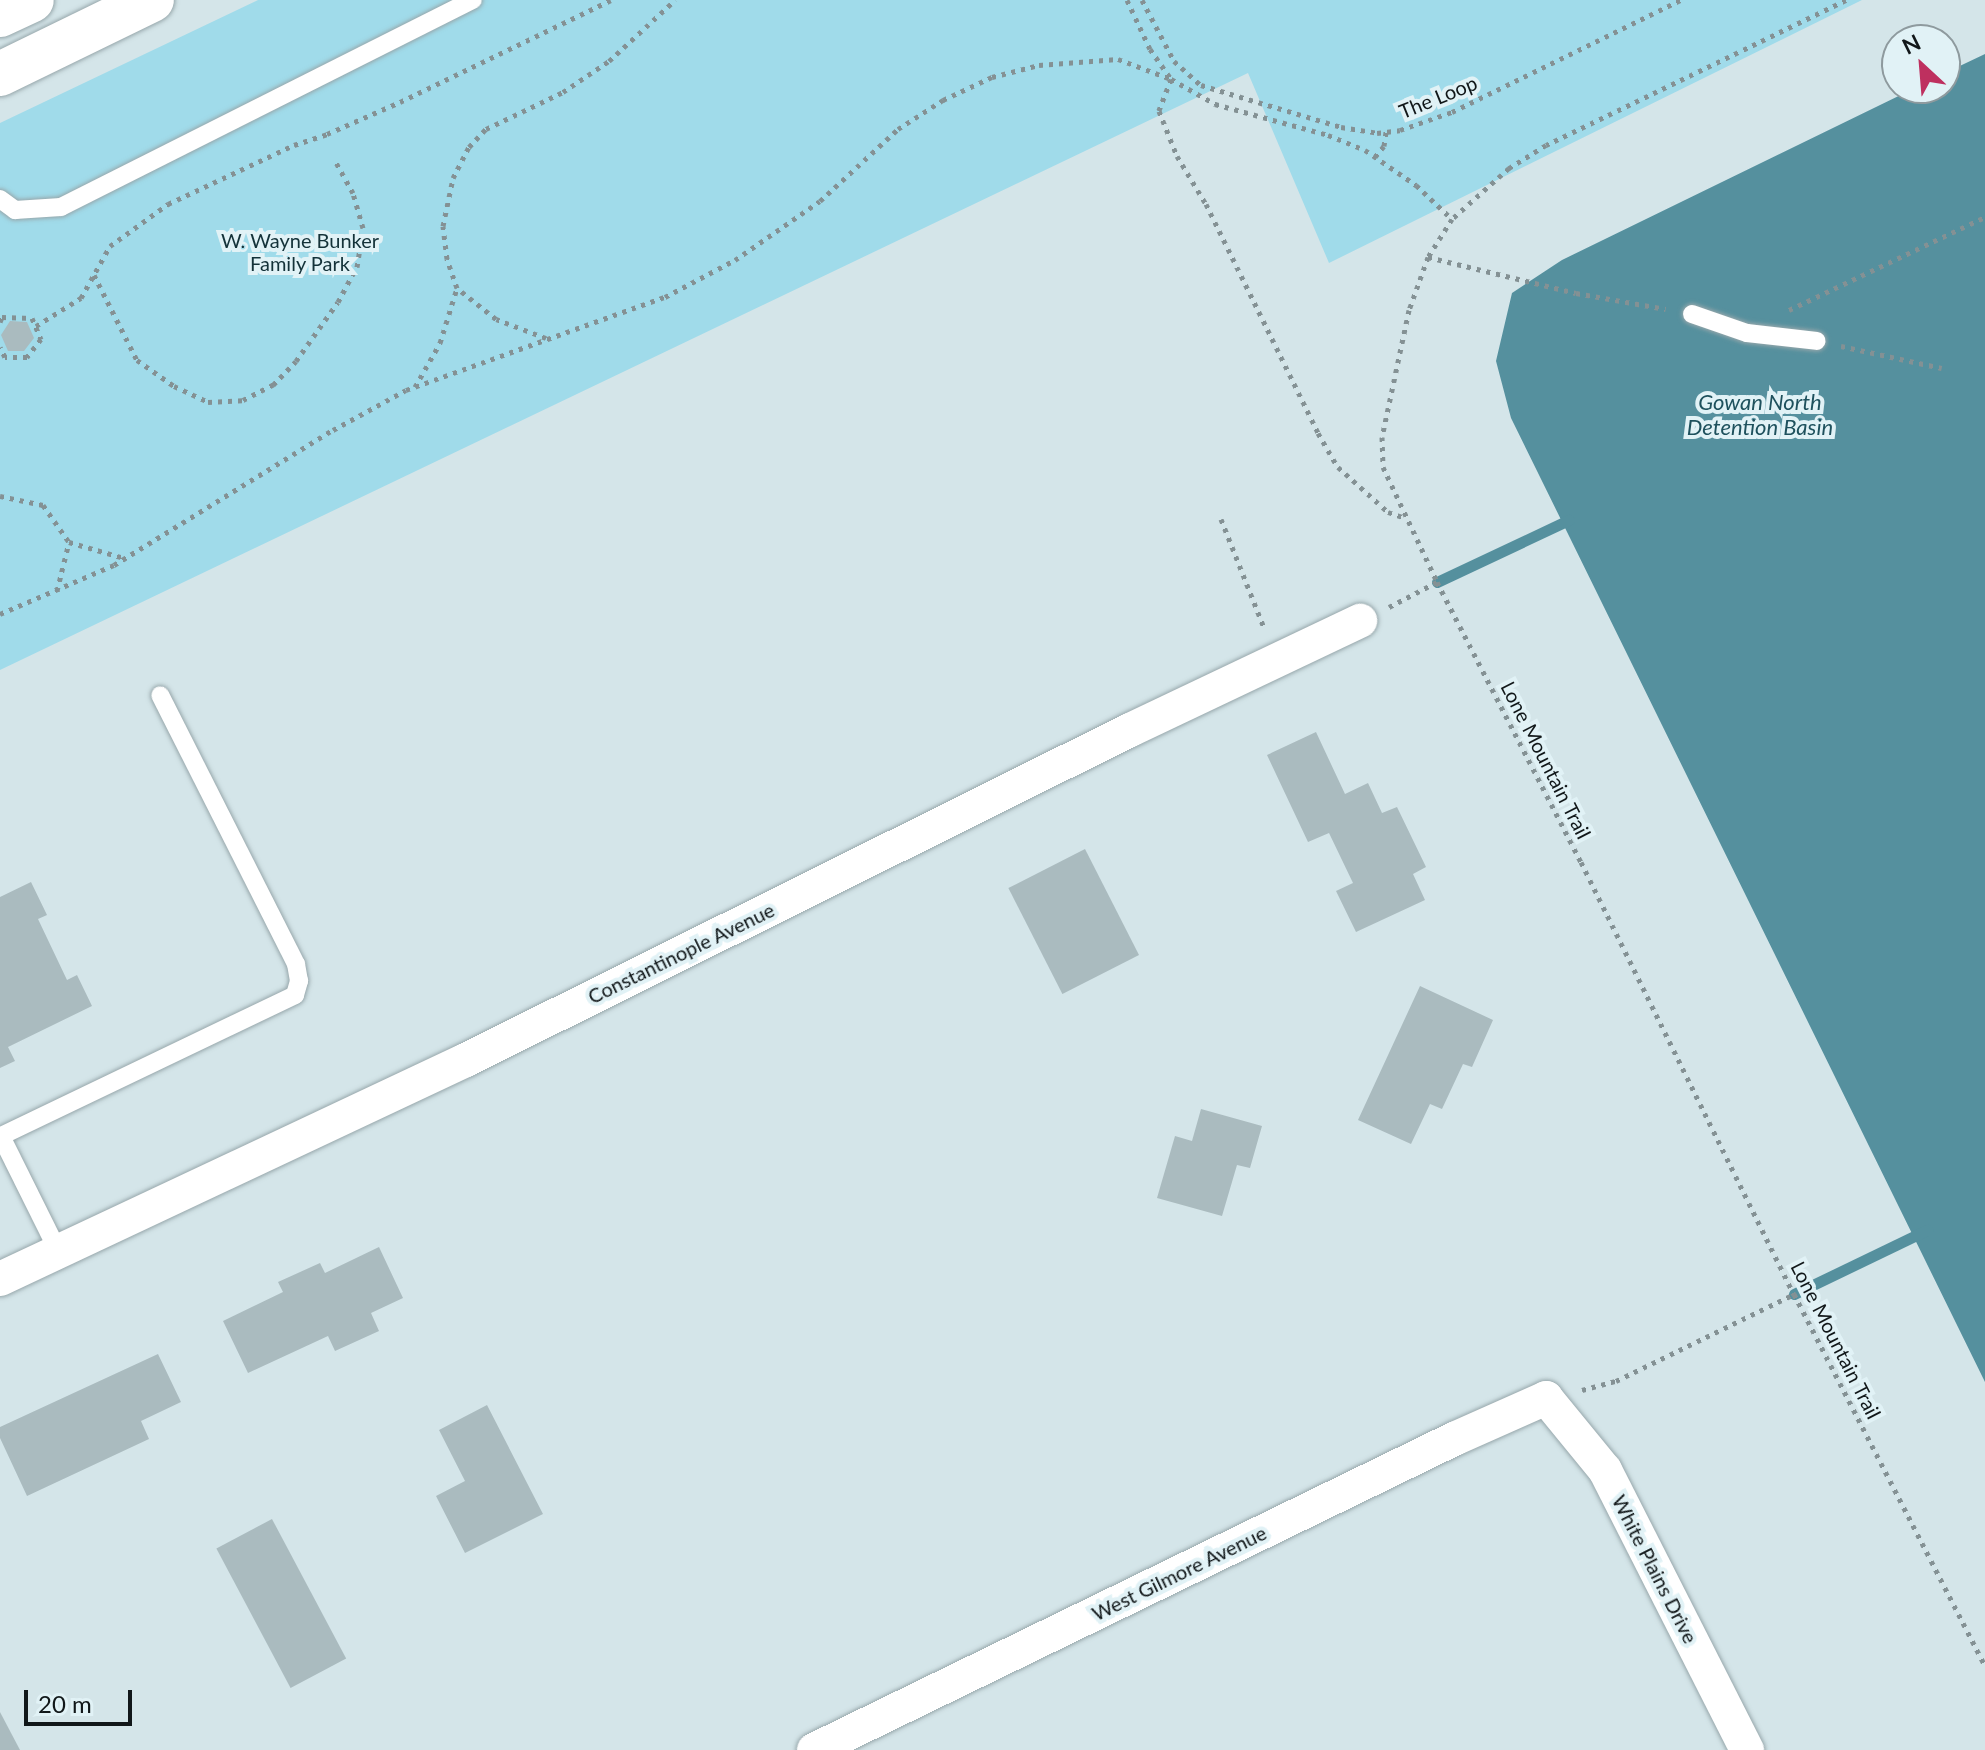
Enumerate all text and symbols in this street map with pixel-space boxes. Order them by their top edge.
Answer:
north arrow [1881,24,1961,104]
text: N [1898,28,1925,60]
street label: The Loop [1396,71,1480,123]
park label: W. Wayne Bunker Family Park [221,229,379,276]
water label: Gowan North Detention Basin [1687,388,1833,440]
street label: Lone Mountain Trail [1496,677,1596,843]
street label: Constantinople Avenue [584,897,778,1009]
street label: Lone Mountain Trail [1786,1257,1886,1423]
street label: White Plains Drive [1607,1491,1703,1647]
street label: West Gilmore Avenue [1088,1520,1270,1626]
scale bar [28,1674,136,1724]
text: 20 m [38,1689,92,1718]

